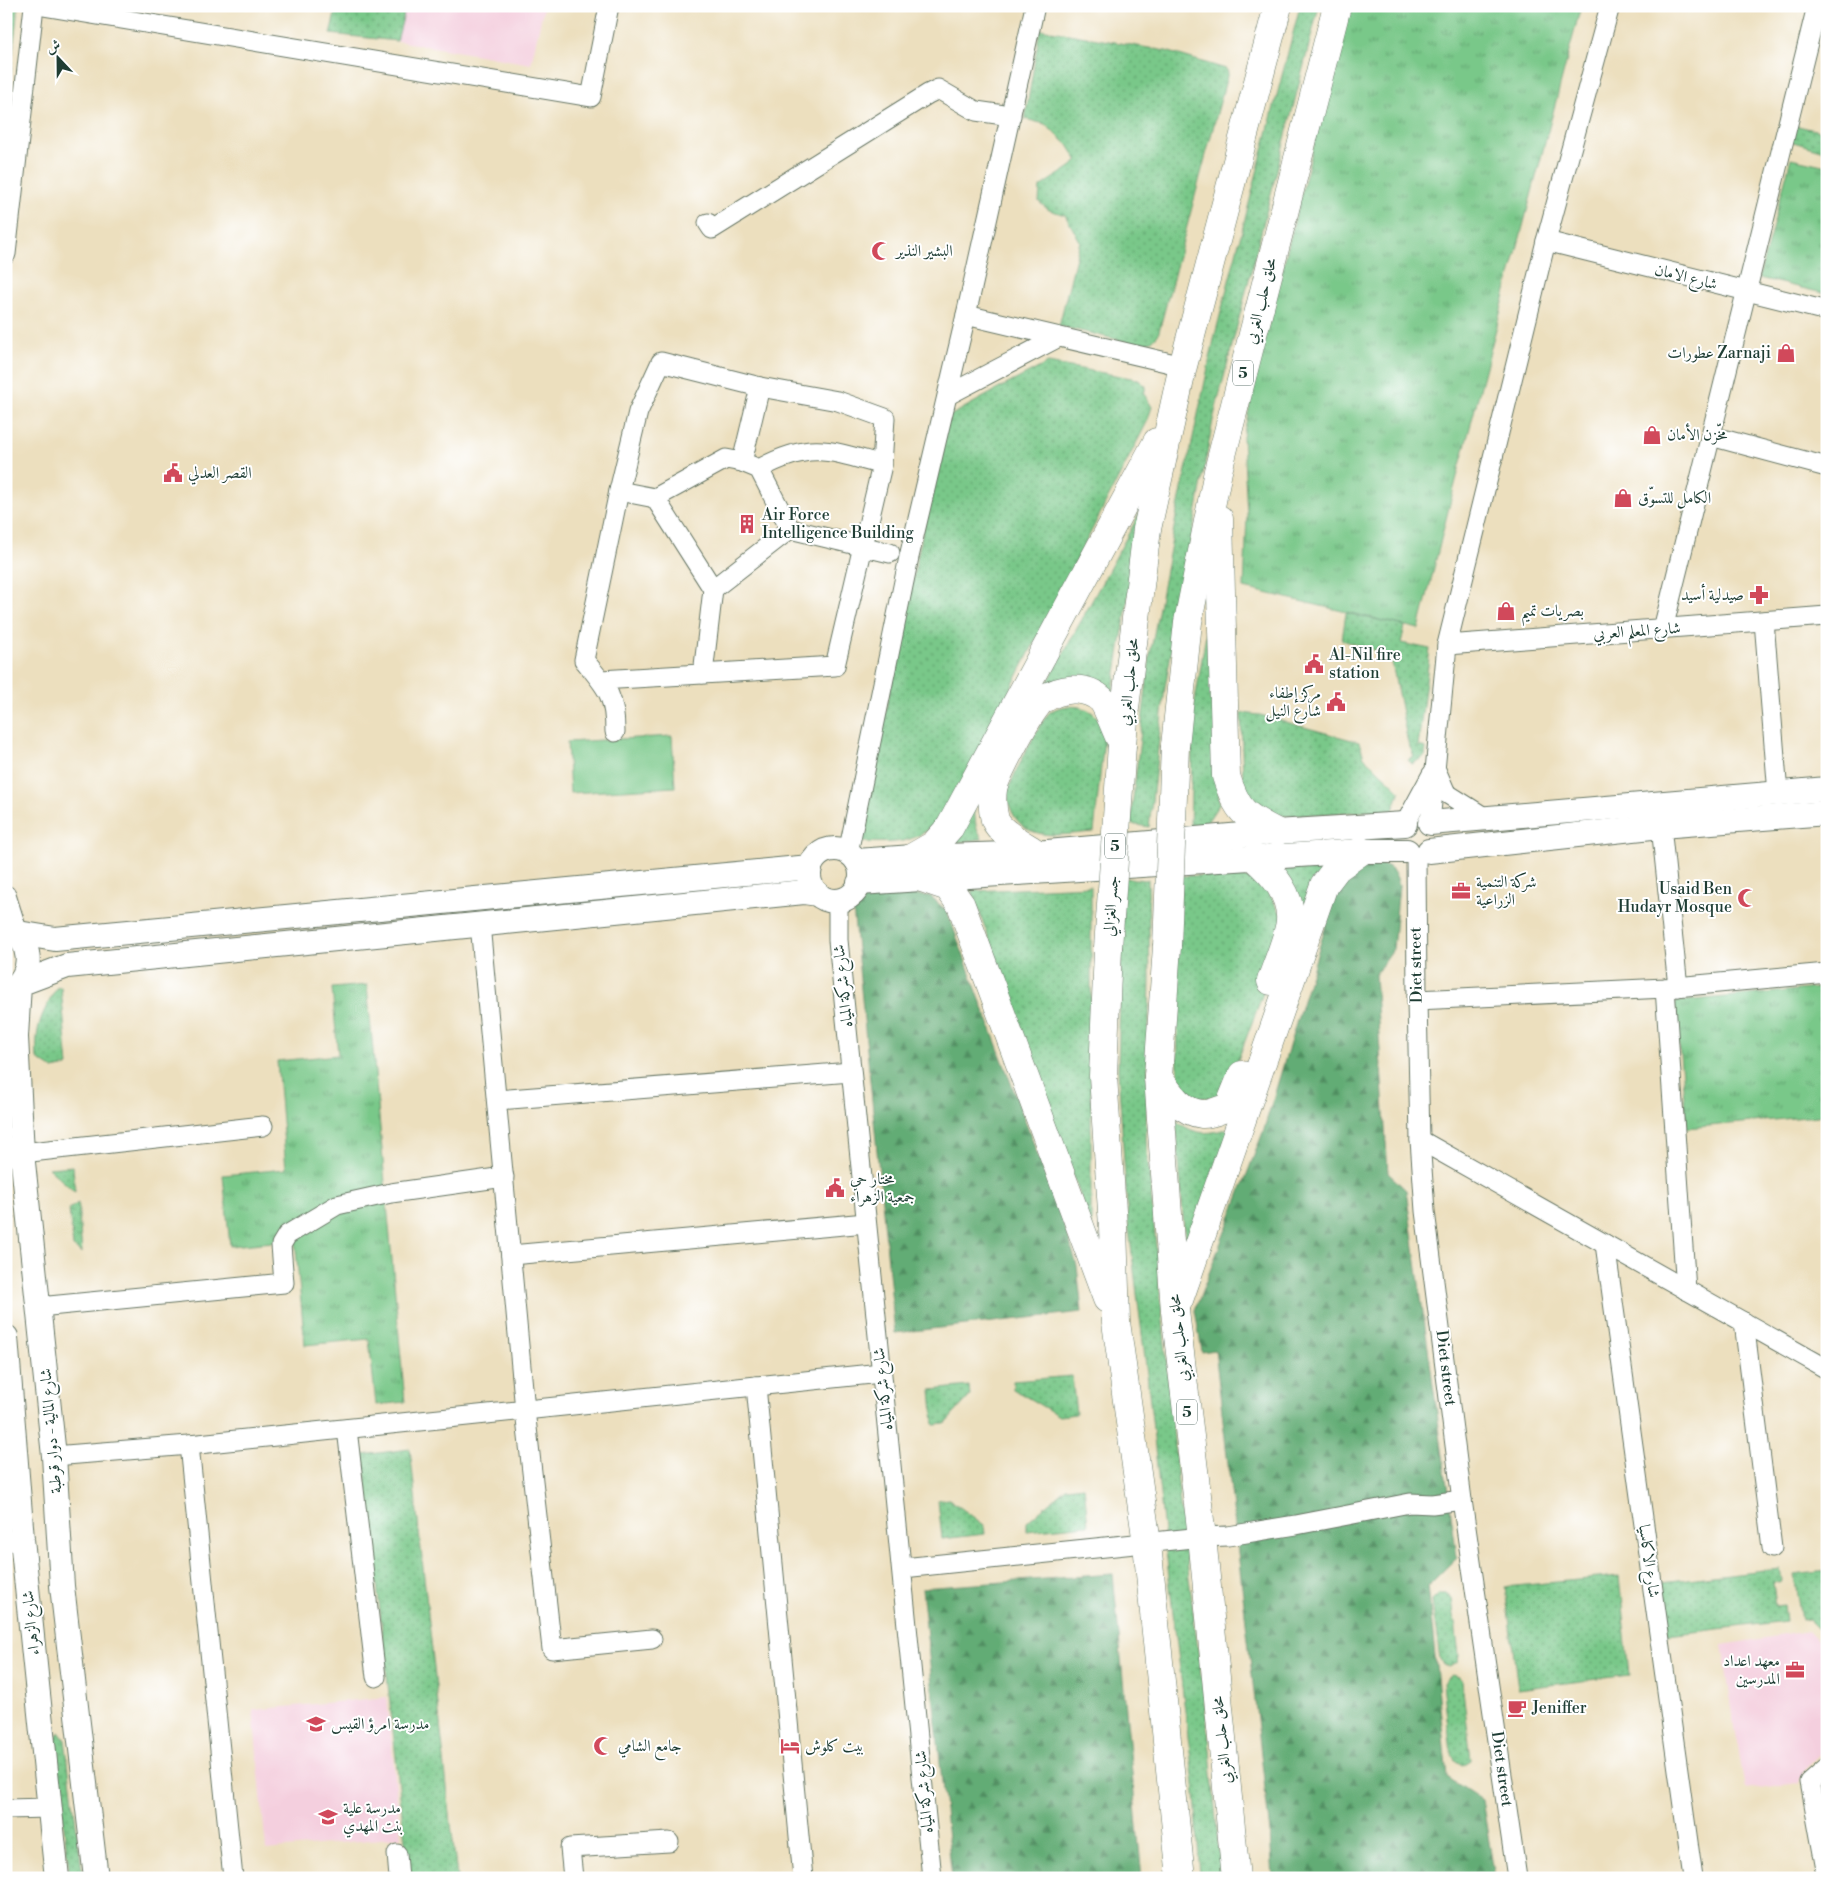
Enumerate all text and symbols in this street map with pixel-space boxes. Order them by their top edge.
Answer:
north arrow [32,32,82,82]
text: ش [44,36,63,58]
mosque icon: البشير النذير [870,240,892,262]
place label: البشير النذير [894,241,953,261]
street label: محلق حلب الغربي [1241,256,1283,347]
street label: شارع الامان [1652,260,1719,297]
shop icon: عطورات Zarnaji [1775,342,1797,364]
place label: عطورات Zarnaji [1667,343,1771,363]
road number: 5 [1233,360,1253,386]
place label: مخّزن الأمان [1667,423,1728,445]
shop icon: مخّزن الأمان [1641,424,1663,446]
public building icon: القصر العدلي [162,462,184,484]
place label: القصر العدلي [188,463,252,485]
place label: الكامل للتسوّق [1638,486,1711,509]
shop icon: الكامل للتسوّق [1612,487,1634,509]
place label: Air Force Intelligence Building [761,505,914,543]
building icon: Air Force Intelligence Building [736,513,758,535]
place label: صيدلية أسيد [1681,583,1744,605]
pharmacy icon: صيدلية أسيد [1748,584,1770,606]
shop icon: بصريات تميم [1495,600,1517,622]
place label: بصريات تميم [1521,601,1584,627]
street label: شارع المعلم العربي [1593,618,1682,650]
street label: محلق حلب الغربي [1114,637,1146,727]
place label: Al-Nil fire station [1328,645,1401,683]
public building icon: Al-Nil fire station [1303,653,1325,675]
place label: مركز إطفاء شارع النيل [1266,683,1321,724]
public building icon: مركز إطفاء شارع النيل [1325,691,1347,713]
road number: 5 [1105,834,1125,858]
place label: شركة التنمية الزراعية [1476,872,1537,910]
street label: جسر الغزالي [1099,875,1125,937]
place label: Usaid Ben Hudayr Mosque [1618,879,1732,917]
office icon: شركة التنمية الزراعية [1450,880,1472,902]
mosque icon: Usaid Ben Hudayr Mosque [1736,887,1758,909]
street label: Diet street [1405,926,1427,1003]
street label: شارع شركة المياه [829,943,860,1028]
place label: مختار حي جمعية الزهراء [850,1169,915,1207]
public building icon: مختار حي جمعية الزهراء [824,1177,846,1199]
street label: محلق حلب الغربي [1164,1293,1196,1383]
street label: Diet street [1431,1329,1461,1407]
street label: شارع شركة المياه [869,1346,900,1431]
street label: شارع المالية - دوار قرطبة [36,1367,69,1494]
road number: 5 [1177,1400,1197,1424]
street label: شارع الاكاسيا [1631,1523,1664,1599]
street label: شارع الزهراء [18,1589,47,1656]
place label: معهد اعداد المدرسين [1723,1651,1780,1689]
office icon: معهد اعداد المدرسين [1784,1659,1806,1681]
street label: محلق حلب الغربي [1207,1695,1239,1785]
cafe icon: Jeniffer [1506,1697,1528,1719]
place label: Jeniffer [1531,1698,1587,1718]
school or university icon: مدرسة امرؤ القيس [305,1713,327,1735]
place label: مدرسة امرؤ القيس [331,1714,429,1735]
street label: Diet street [1487,1730,1517,1808]
mosque icon: جامع الشامي [592,1735,614,1757]
hotel icon: بيت كلوش [779,1735,801,1757]
place label: جامع الشامي [618,1736,682,1761]
place label: بيت كلوش [805,1736,864,1756]
street label: شارع شركة المياه [910,1750,941,1834]
place label: مدرسة علية بنت المهدي [343,1798,403,1838]
school or university icon: مدرسة علية بنت المهدي [317,1806,339,1828]

